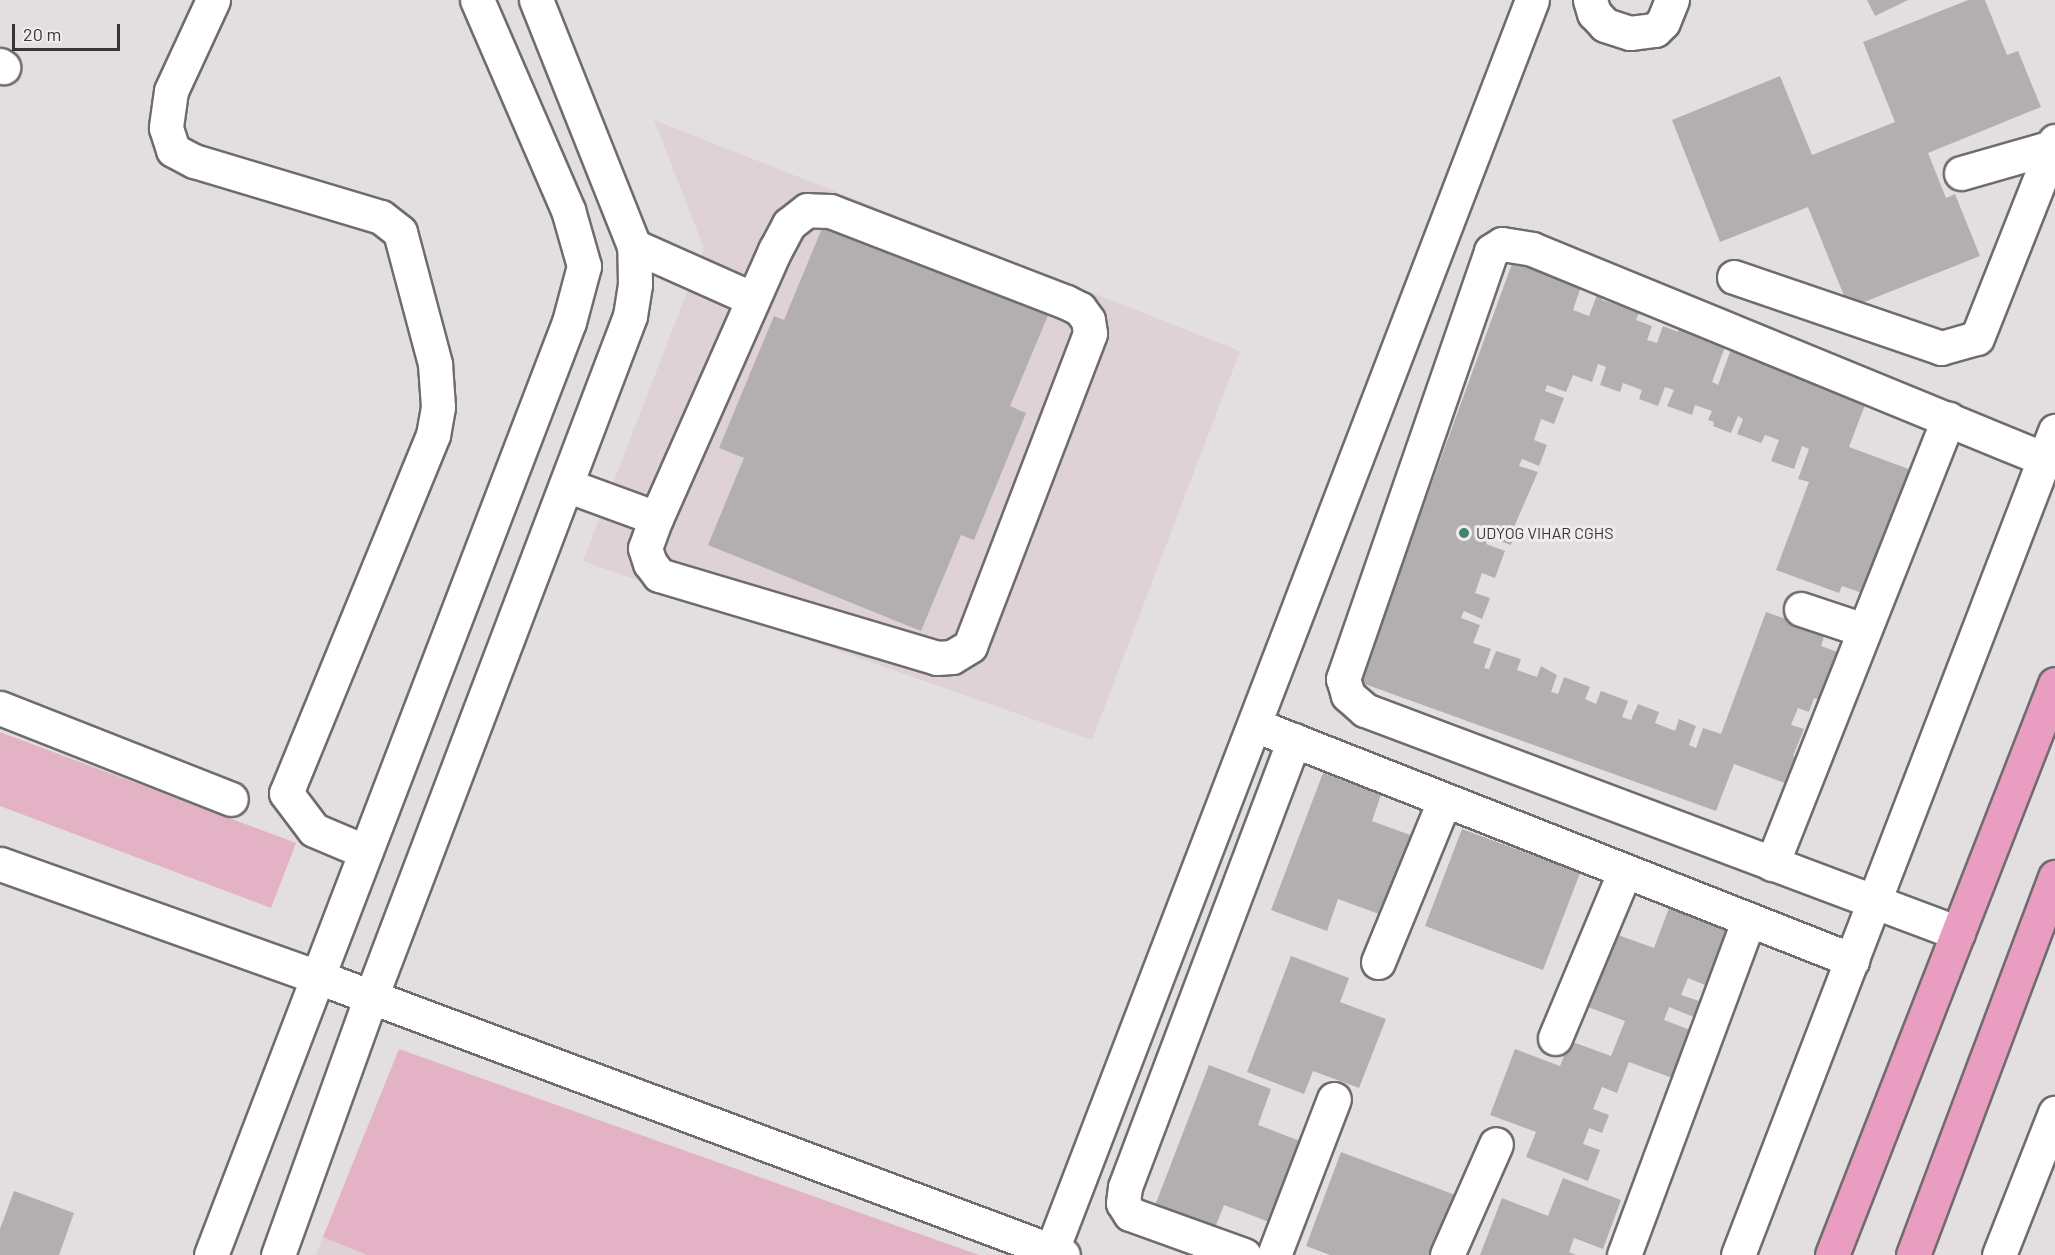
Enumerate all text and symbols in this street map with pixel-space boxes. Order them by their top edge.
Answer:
scale bar [15,12,123,50]
text: 20 m [23,23,61,45]
place label: UDYOG VIHAR CGHS [1476,523,1614,543]
marker: UDYOG VIHAR CGHS [1457,526,1471,540]

